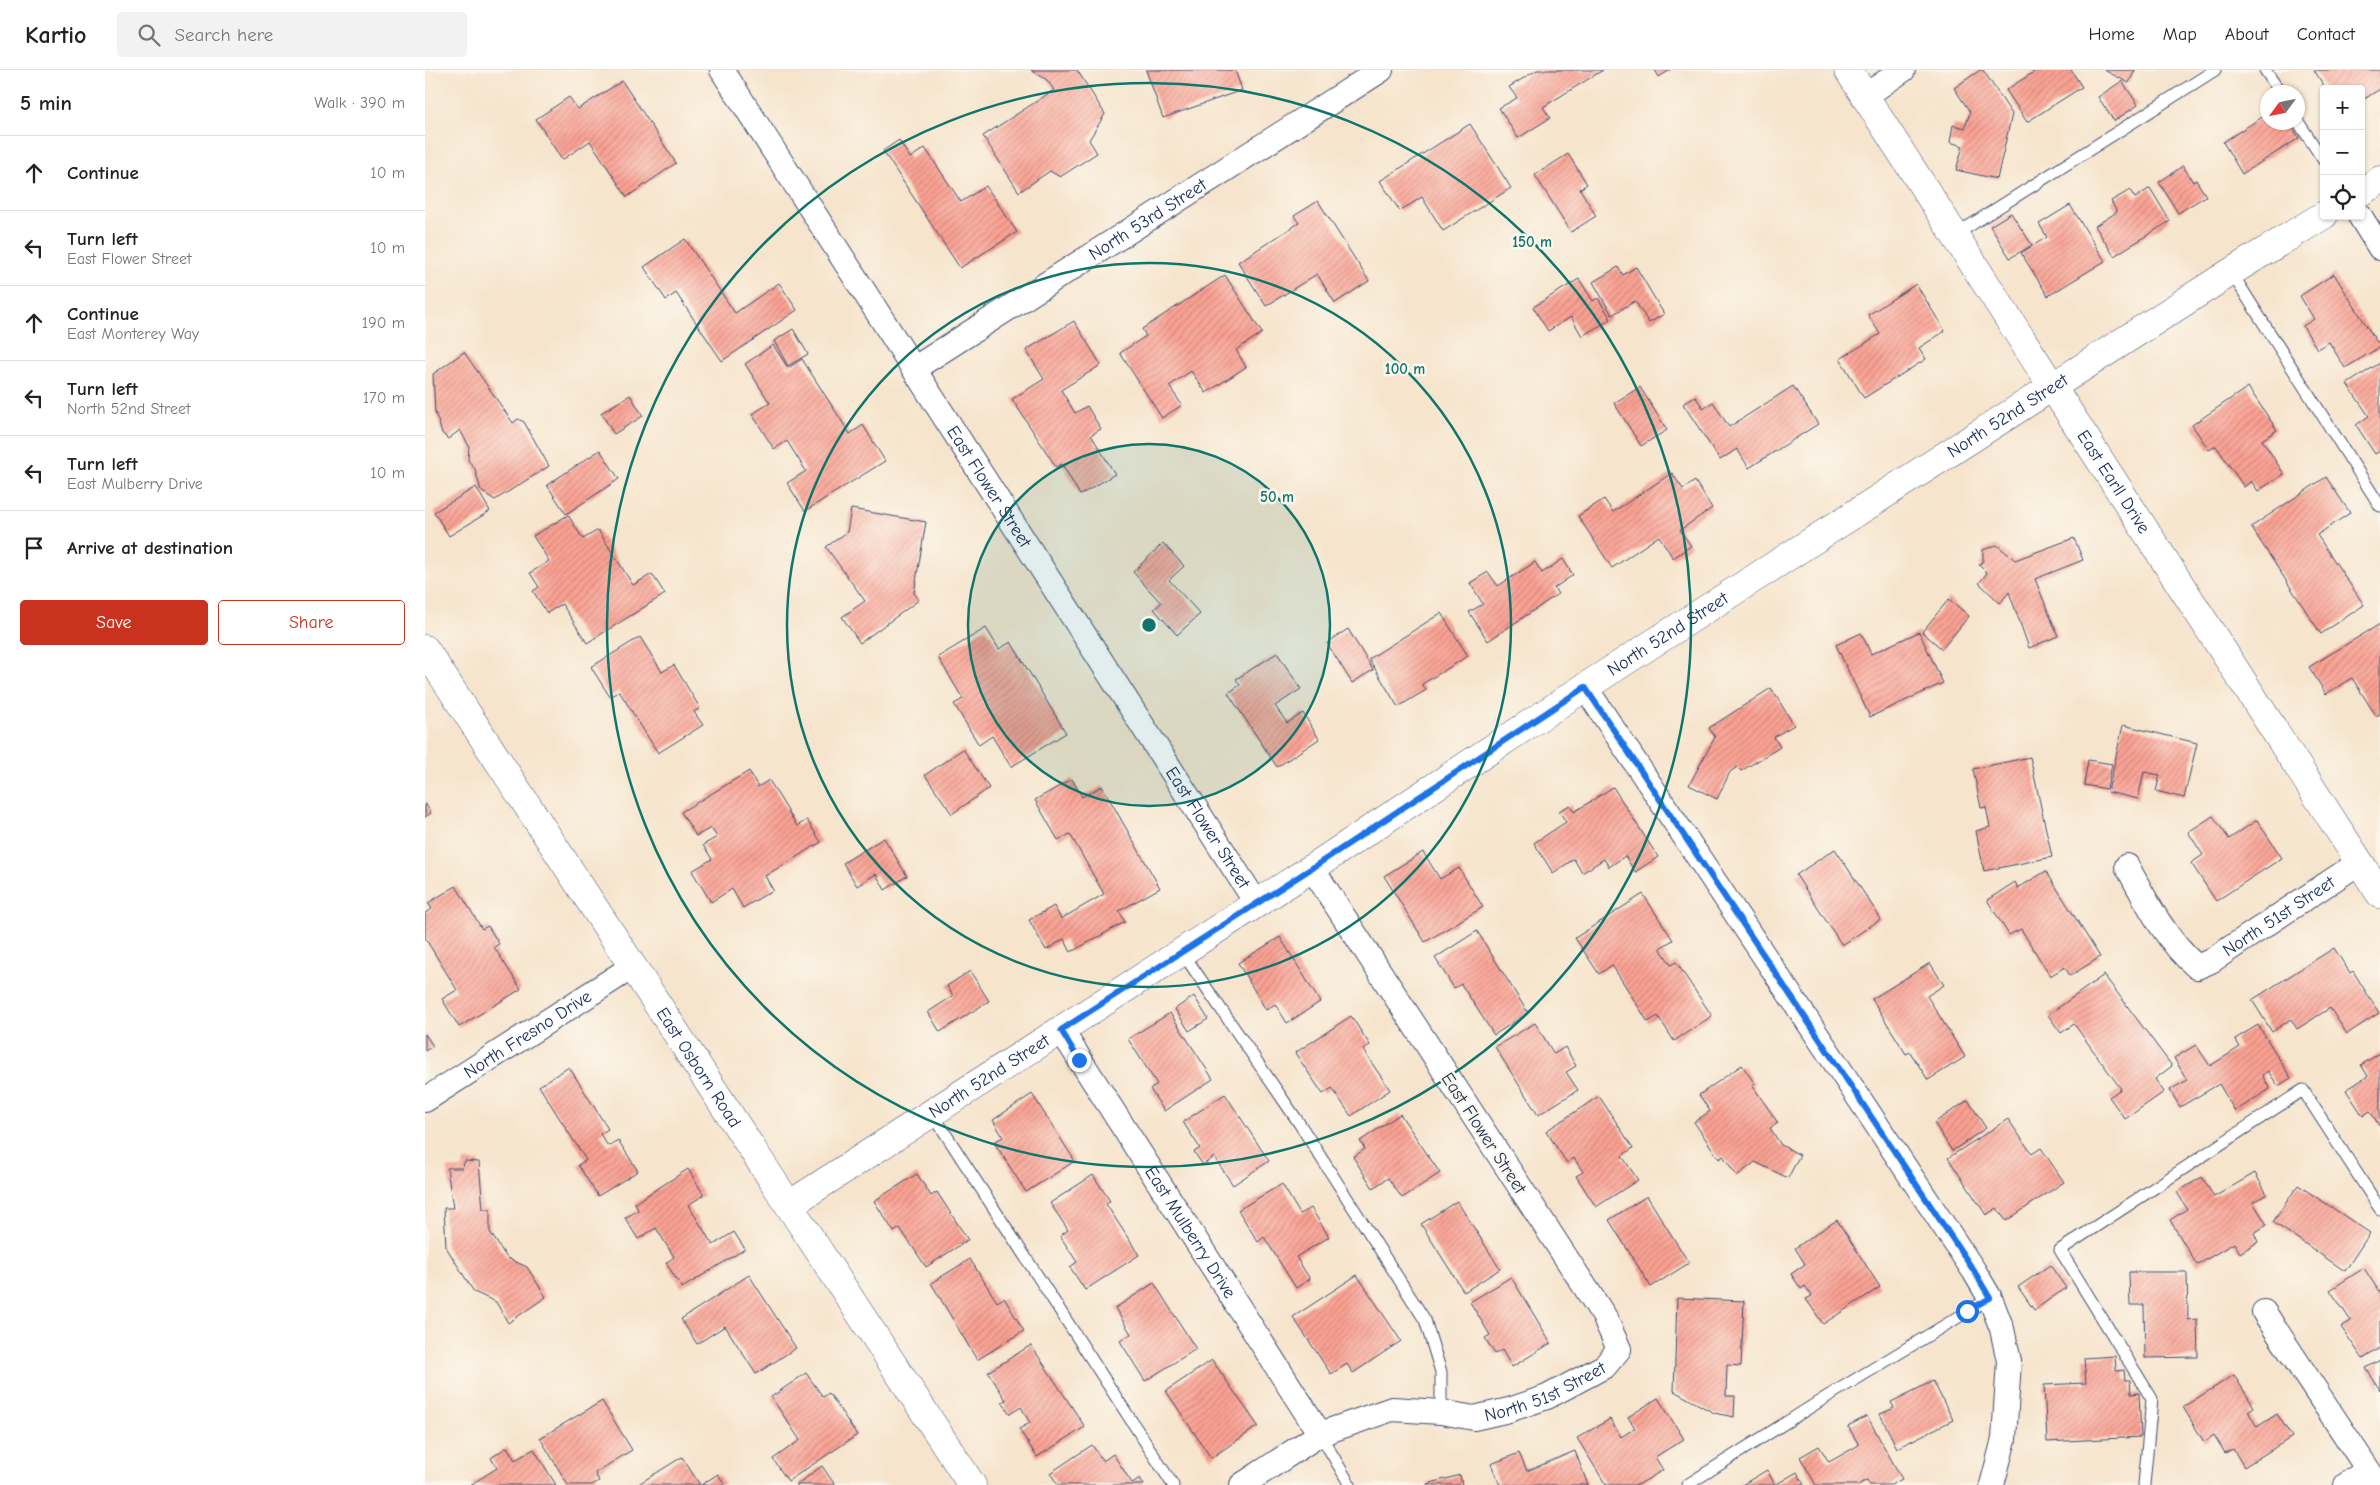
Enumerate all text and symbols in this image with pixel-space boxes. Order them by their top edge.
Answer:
search box [117,12,467,57]
text: Kartio [25,21,87,49]
icon: search [135,21,163,49]
text: Search here [175,24,273,46]
text: Home [2088,24,2135,45]
text: Map [2163,24,2197,45]
text: About [2225,24,2269,45]
text: Contact [2297,24,2355,45]
north arrow [2260,85,2305,130]
map controls [2320,85,2365,220]
button: + [2320,85,2365,130]
text: 5 min [20,91,72,115]
text: Walk · 390 m [314,94,405,112]
button: − [2320,130,2365,175]
icon: ahead [20,159,48,187]
text: Continue [67,162,139,184]
text: 10 m [370,164,405,182]
street label: North 53rd Street [1085,174,1211,265]
button: locate [2320,175,2365,220]
text: Turn left [67,228,138,250]
text: 150 m [1512,233,1552,251]
icon: left [20,234,48,262]
text: 10 m [370,239,405,257]
text: East Flower Street [67,250,192,268]
text: Continue [67,303,139,325]
icon: ahead [20,309,48,337]
text: 190 m [362,314,405,332]
text: East Monterey Way [67,325,199,343]
text: 100 m [1385,360,1425,378]
street label: North 52nd Street [1944,369,2073,462]
text: Turn left [67,378,138,400]
icon: left [20,384,48,412]
text: 170 m [363,389,405,407]
text: North 52nd Street [67,400,191,418]
street label: East Flower Street [942,422,1036,552]
street label: East Earll Drive [2072,426,2154,538]
text: Turn left [67,453,138,475]
icon: left [20,459,48,487]
text: 10 m [370,464,405,482]
text: East Mulberry Drive [67,475,203,493]
text: 50 m [1260,488,1294,506]
icon: arrive [20,534,48,562]
text: Arrive at destination [67,537,233,559]
street label: North 52nd Street [1604,587,1733,681]
button: Save [20,600,208,645]
button: Share [218,600,405,645]
centre of rings [1140,616,1158,634]
street label: East Flower Street [1161,763,1255,893]
street label: North 51st Street [2219,871,2340,961]
street label: North Fresno Drive [460,986,596,1083]
street label: East Osborn Road [651,1004,745,1132]
street label: North 52nd Street [925,1030,1054,1123]
route end [1068,1049,1091,1072]
street label: East Flower Street [1437,1069,1531,1198]
street label: East Mulberry Drive [1140,1162,1240,1302]
route start [1956,1300,1979,1323]
street label: North 51st Street [1482,1357,1610,1426]

